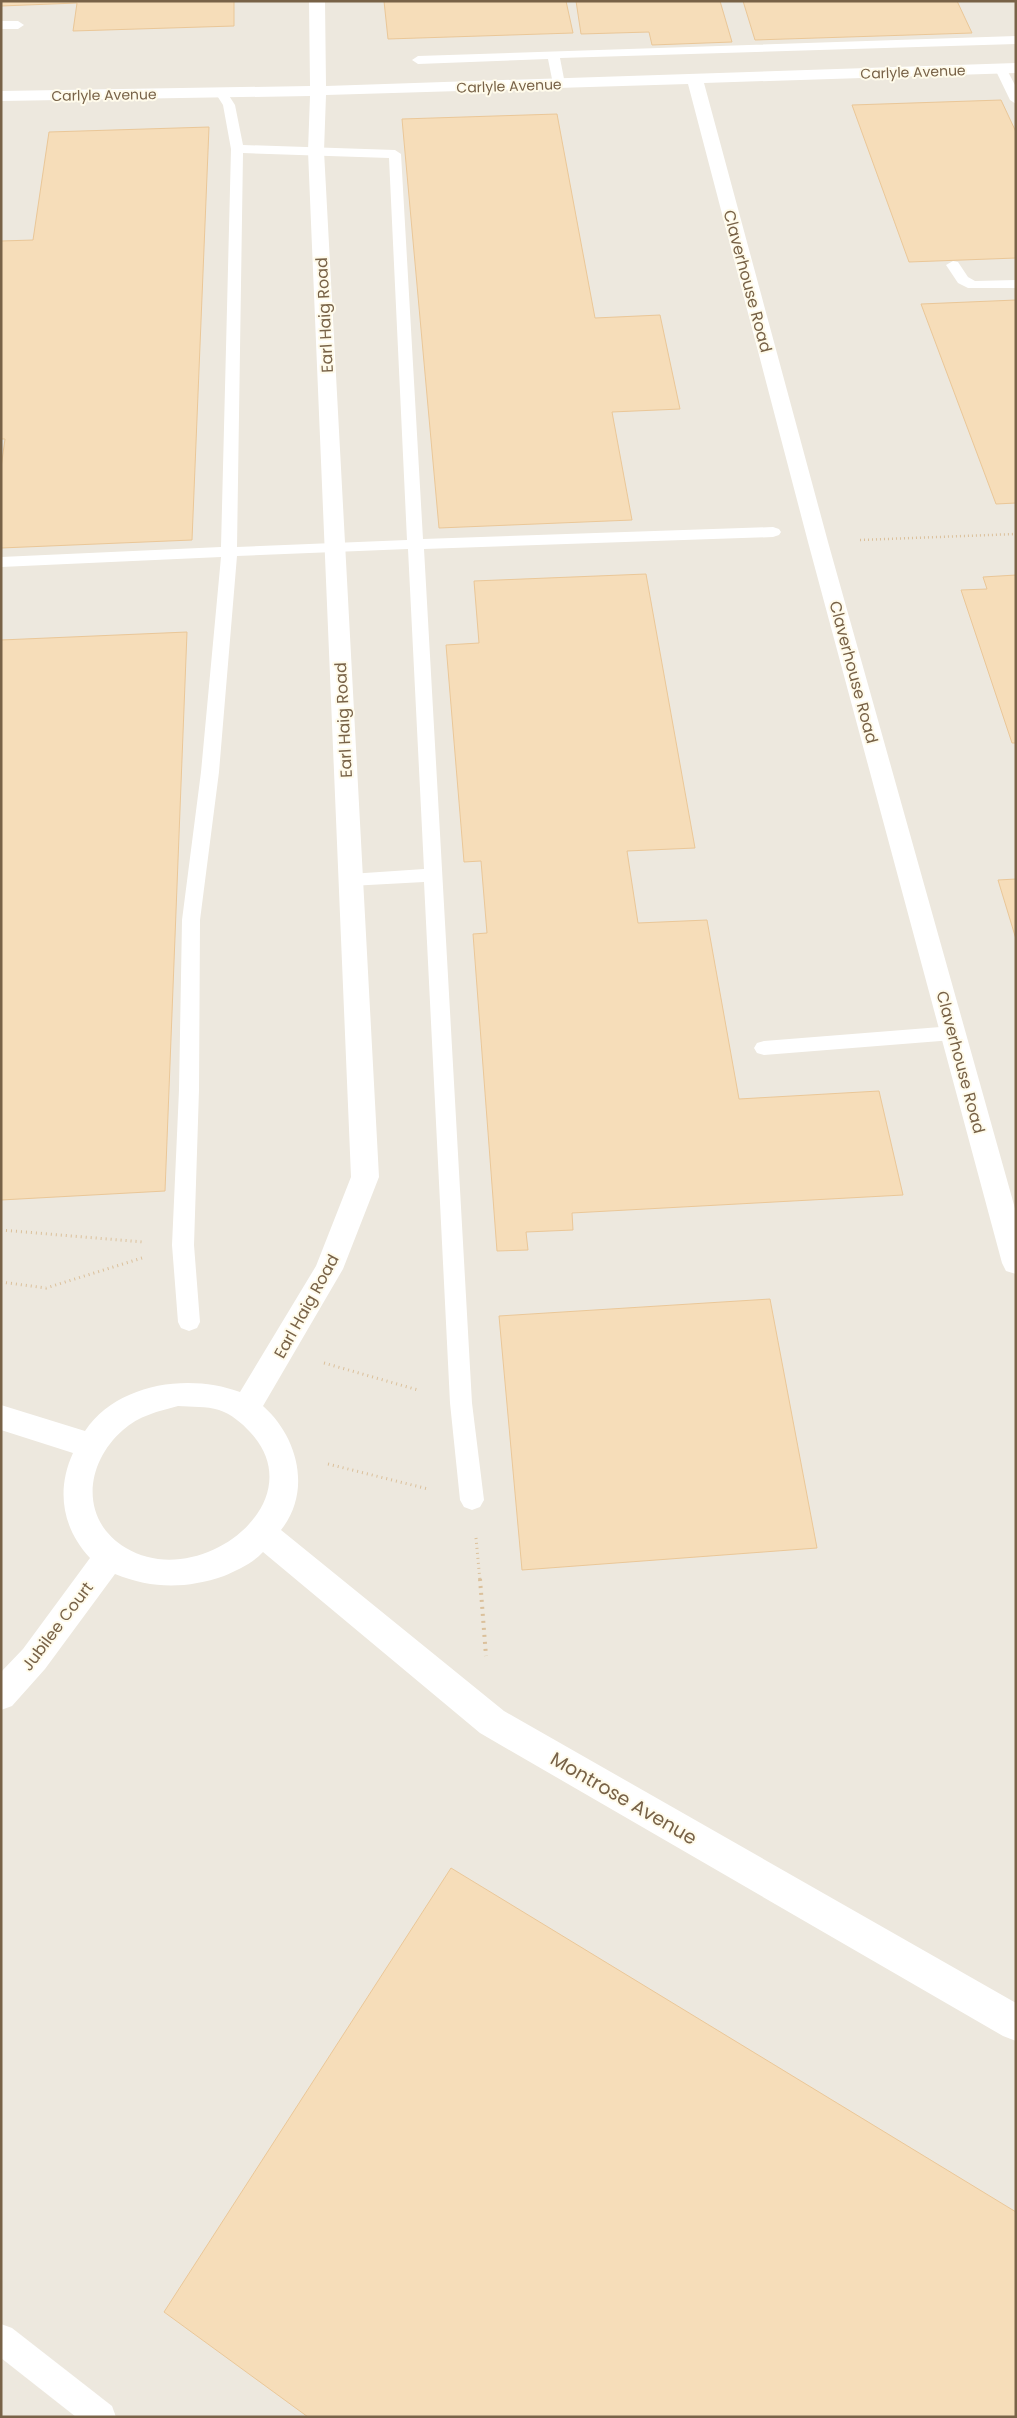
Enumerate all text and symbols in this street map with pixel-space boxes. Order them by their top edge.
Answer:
street label: Carlyle Avenue [860,60,966,84]
street label: Carlyle Avenue [456,74,562,98]
street label: Carlyle Avenue [51,84,157,106]
street label: Claverhouse Road [717,207,778,355]
street label: Earl Haig Road [310,257,339,373]
street label: Claverhouse Road [823,598,884,746]
street label: Earl Haig Road [329,662,358,778]
street label: Claverhouse Road [930,988,991,1136]
street label: Earl Haig Road [268,1250,345,1362]
street label: Jubilee Court [16,1577,99,1676]
street label: Montrose Avenue [546,1745,702,1851]

